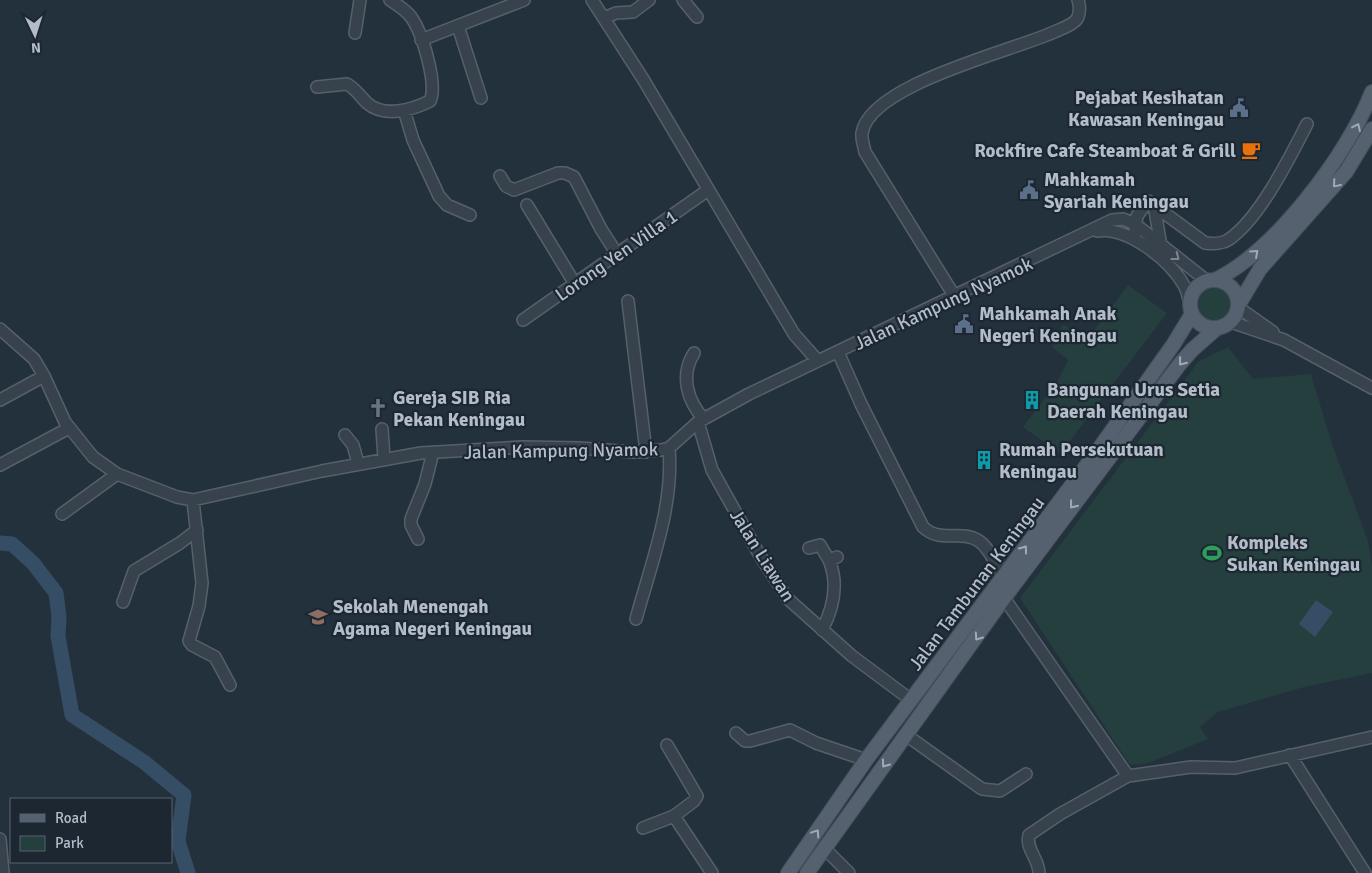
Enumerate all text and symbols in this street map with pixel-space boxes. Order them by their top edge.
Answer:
north arrow [10,10,60,60]
text: N [30,39,41,56]
place label: Pejabat Kesihatan Kawasan Keningau [1068,86,1224,132]
public building icon: Pejabat Kesihatan Kawasan Keningau [1228,97,1250,119]
one-way arrow [1350,123,1361,132]
place label: Rockfire Cafe Steamboat & Grill [974,139,1236,163]
cafe icon: Rockfire Cafe Steamboat & Grill [1240,139,1262,161]
place label: Mahkamah Syariah Keningau [1044,168,1189,214]
public building icon: Mahkamah Syariah Keningau [1018,179,1040,201]
one-way arrow [1332,179,1341,188]
street label: Lorong Yen Villa 1 [551,205,682,307]
one-way arrow [1249,249,1258,258]
street label: Jalan Kampung Nyamok [850,252,1037,356]
one-way arrow [1170,252,1179,260]
place label: Mahkamah Anak Negeri Keningau [979,302,1117,348]
public building icon: Mahkamah Anak Negeri Keningau [953,313,975,335]
one-way arrow [1178,356,1187,365]
place label: Bangunan Urus Setia Daerah Keningau [1047,378,1220,424]
place label: Gereja SIB Ria Pekan Keningau [393,386,525,432]
building icon: Bangunan Urus Setia Daerah Keningau [1021,389,1043,411]
church icon: Gereja SIB Ria Pekan Keningau [367,397,389,419]
street label: Jalan Kampung Nyamok [464,437,659,465]
place label: Rumah Persekutuan Keningau [999,438,1164,484]
building icon: Rumah Persekutuan Keningau [973,449,995,471]
street label: Jalan Tambunan Keningau [904,492,1050,675]
one-way arrow [1070,499,1078,508]
street label: Jalan Liawan [724,505,800,606]
place label: Kompleks Sukan Keningau [1227,531,1360,577]
sports icon: Kompleks Sukan Keningau [1201,542,1223,564]
one-way arrow [1019,546,1027,555]
place label: Sekolah Menengah Agama Negeri Keningau [333,595,532,641]
school or university icon: Sekolah Menengah Agama Negeri Keningau [307,606,329,628]
one-way arrow [975,631,984,640]
one-way arrow [881,759,891,768]
legend [10,798,172,863]
text: Road [55,809,87,827]
one-way arrow [810,829,819,839]
text: Park [55,834,84,852]

